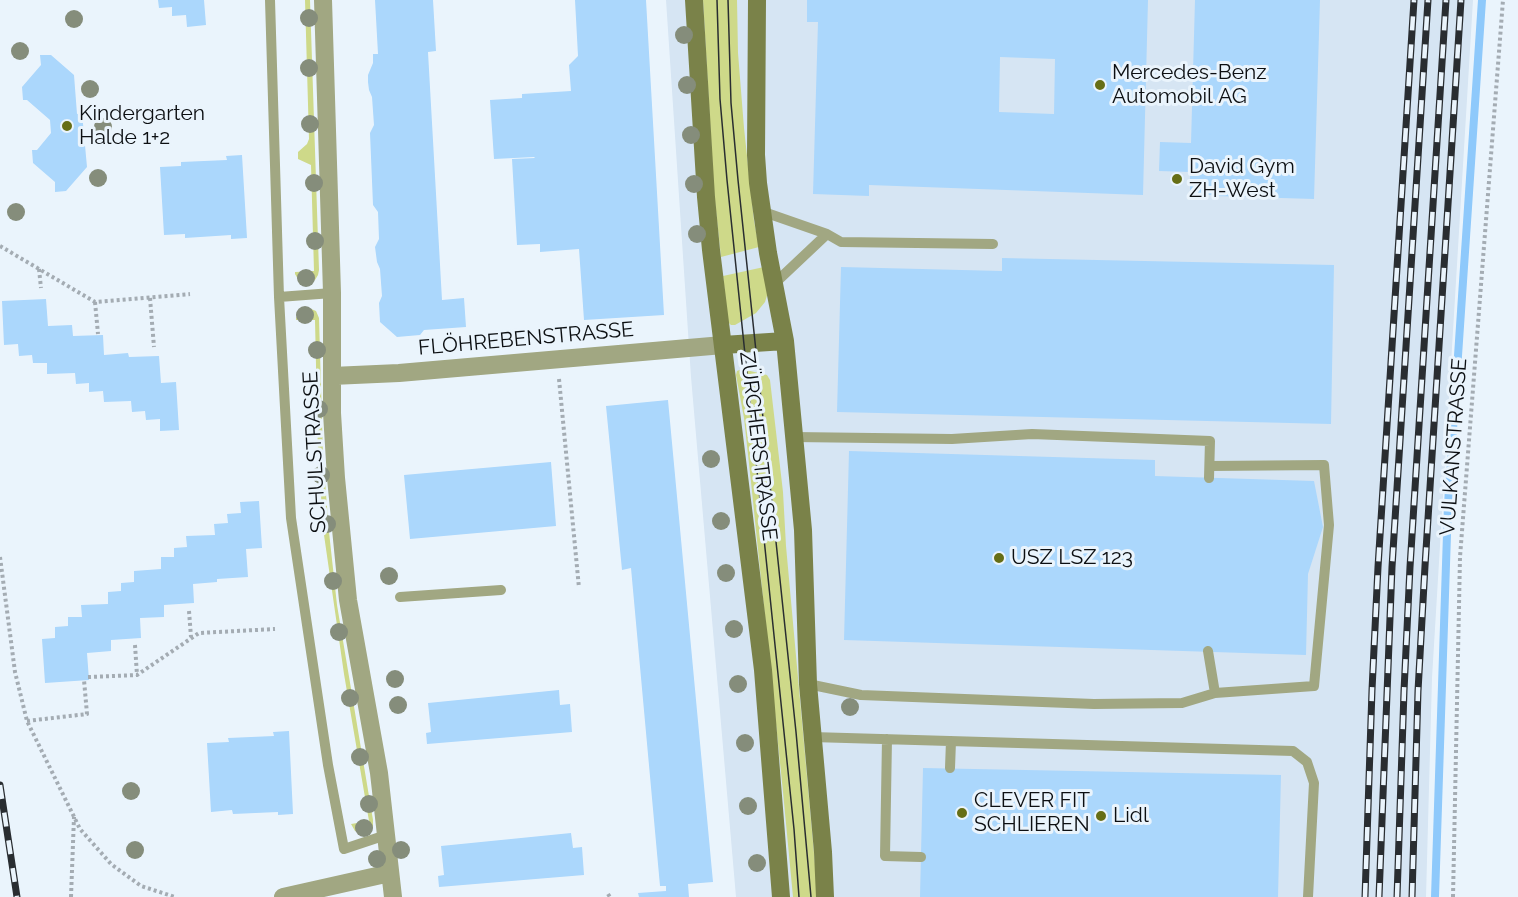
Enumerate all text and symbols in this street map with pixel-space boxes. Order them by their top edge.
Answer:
place label: Mercedes-Benz Automobil AG [1112,60,1267,110]
marker: Mercedes-Benz Automobil AG [1093,78,1107,92]
place label: Kindergarten Halde 1+2 [79,101,205,151]
marker: Kindergarten Halde 1+2 [60,119,74,133]
place label: David Gym ZH-West [1189,154,1295,204]
marker: David Gym ZH-West [1170,172,1184,186]
street label: FLÖHREBENSTRASSE [417,317,635,361]
street label: ZÜRCHERSTRASSE [734,350,782,542]
street label: VULKANSTRASSE [1435,357,1473,537]
street label: SCHULSTRASSE [298,370,332,534]
place label: USZ LSZ 123 [1011,545,1133,571]
marker: USZ LSZ 123 [992,551,1006,565]
place label: CLEVER FIT SCHLIEREN [974,788,1090,838]
place label: Lidl [1113,803,1149,829]
marker: CLEVER FIT SCHLIEREN [955,806,969,820]
marker: Lidl [1094,809,1108,823]

